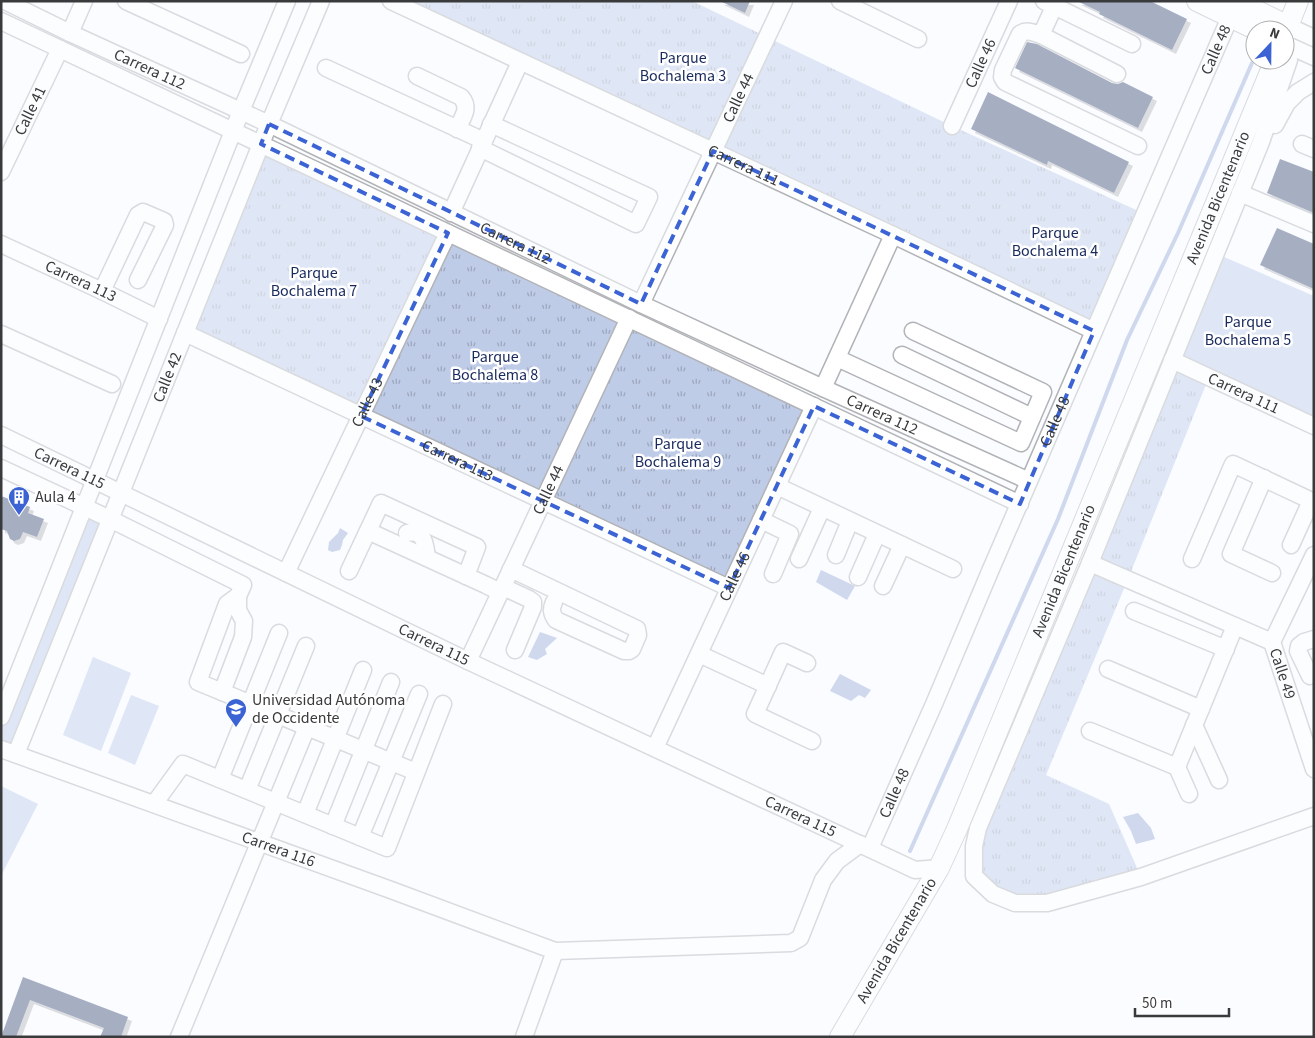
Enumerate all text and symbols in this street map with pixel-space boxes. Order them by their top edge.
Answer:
north arrow [1245,20,1295,70]
street label: Calle 48 [1195,21,1236,78]
text: N [1266,23,1283,45]
street label: Calle 46 [960,35,1002,92]
street label: Carrera 112 [110,44,189,95]
park label: Parque Bochalema 3 [640,47,726,87]
street label: Calle 44 [717,69,759,126]
street label: Calle 41 [9,82,52,139]
street label: Avenida Bicentenario [1181,128,1255,267]
street label: Carrera 111 [704,139,783,191]
street label: Carrera 112 [476,217,555,270]
park label: Parque Bochalema 4 [1012,222,1098,262]
street label: Carrera 113 [41,255,120,307]
park label: Parque Bochalema 7 [271,262,357,302]
park label: Parque Bochalema 5 [1205,311,1291,351]
park label: Parque Bochalema 8 [452,346,538,386]
street label: Calle 42 [147,349,187,406]
street label: Carrera 111 [1204,367,1283,419]
street label: Calle 43 [346,374,389,431]
street label: Carrera 112 [843,389,922,441]
street label: Calle 48 [1034,393,1075,450]
park label: Parque Bochalema 9 [635,433,721,473]
street label: Carrera 113 [418,435,497,487]
street label: Carrera 115 [30,442,109,495]
street label: Calle 44 [527,461,569,518]
building icon: Aula 4 [7,485,31,516]
place label: Aula 4 [35,486,76,508]
street label: Avenida Bicentenario [1026,501,1101,641]
street label: Calle 46 [714,548,756,605]
street label: Carrera 115 [395,618,473,671]
street label: Calle 49 [1264,645,1301,702]
place label: Universidad Autónoma de Occidente [252,689,405,729]
school or university icon: Universidad Autónoma de Occidente [224,697,248,728]
street label: Calle 48 [874,765,915,822]
street label: Carrera 115 [761,790,840,843]
street label: Carrera 116 [239,826,318,873]
street label: Avenida Bicentenario [851,874,942,1007]
scale bar [1135,986,1229,1018]
text: 50 m [1142,993,1172,1014]

